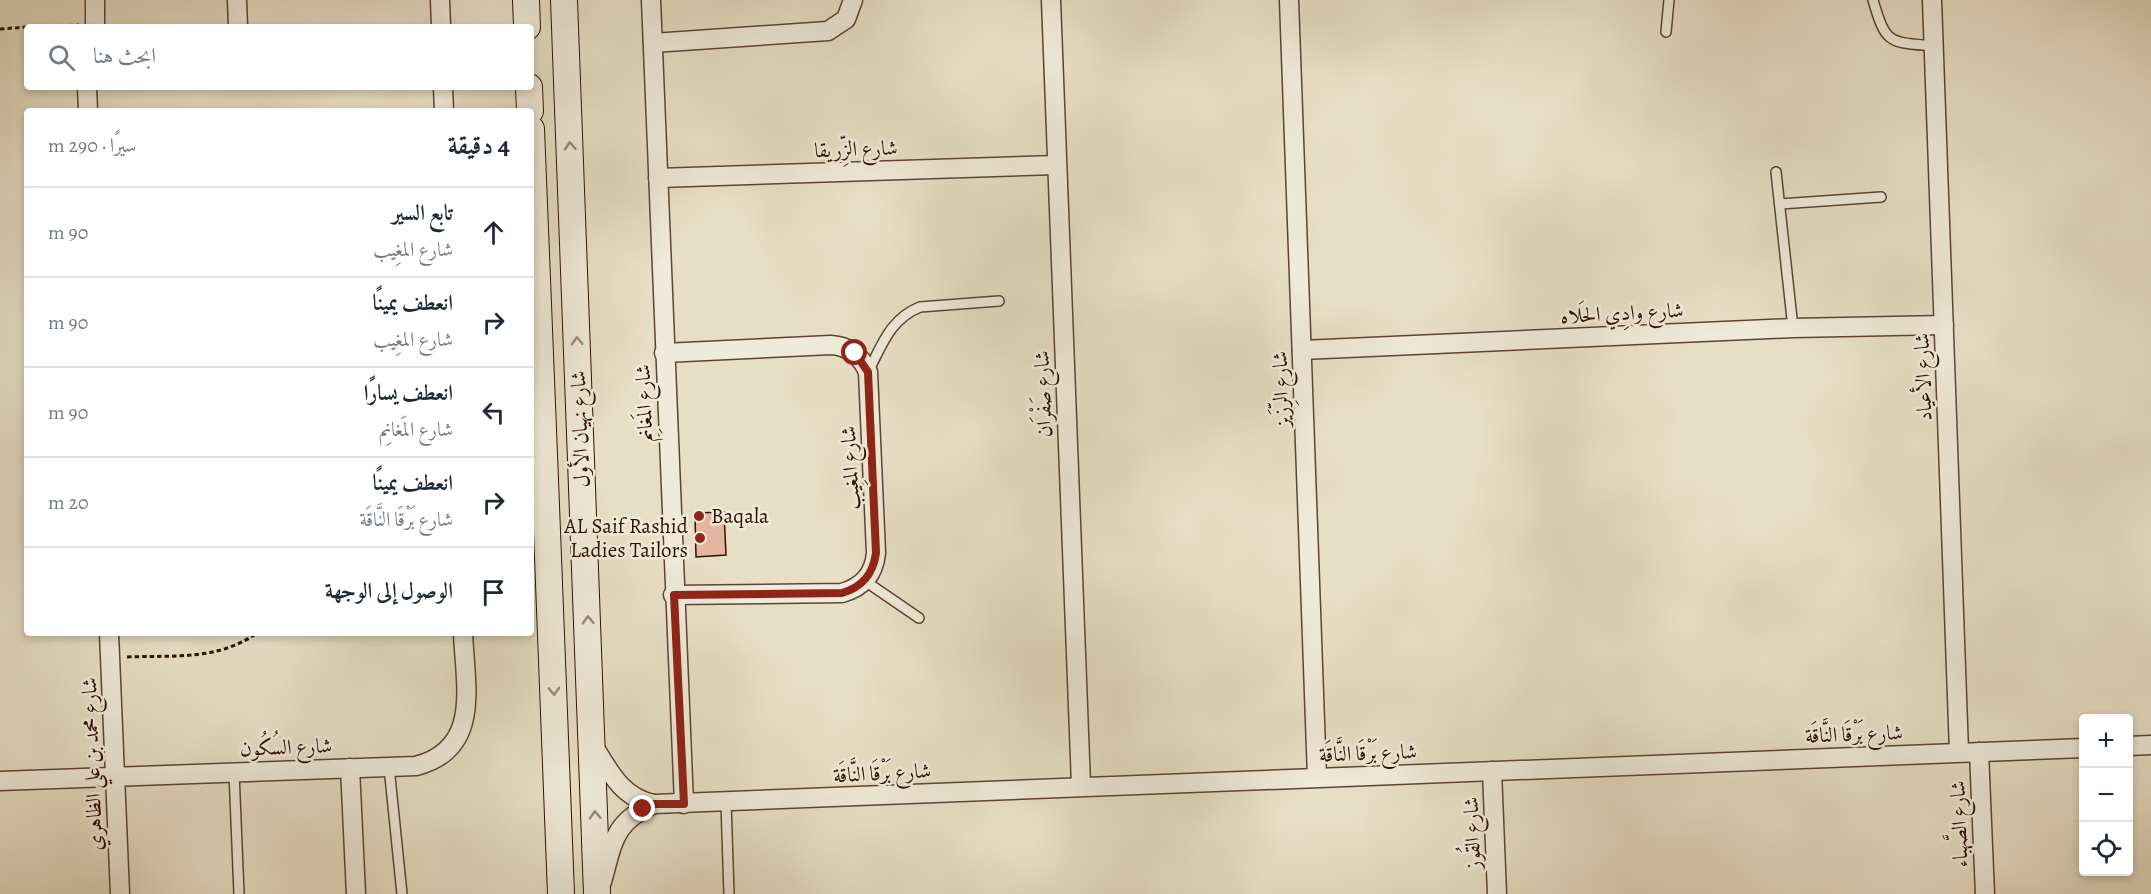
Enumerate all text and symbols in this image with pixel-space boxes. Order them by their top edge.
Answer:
search box [24,24,534,90]
icon: search [45,41,78,74]
text: ابحث هنا [93,41,156,71]
text: 4 دقيقة [448,128,510,163]
text: سيرًا · 290 m [48,132,136,159]
street label: شارع الزِّريقا [814,133,898,168]
one-way arrow [563,141,576,150]
text: تابع السير [392,198,453,228]
icon: ahead [477,216,510,249]
text: 90 m [48,219,88,246]
text: شارع المغِيب [373,236,453,263]
text: انعطف يمينًا [373,288,453,318]
street label: شارع وادِي الحَلاه [1560,295,1685,334]
icon: right [477,306,510,339]
text: 90 m [48,309,88,336]
text: شارع المغِيب [373,326,453,353]
street label: شارع الأعياد [1906,332,1943,422]
one-way arrow [571,336,584,345]
route start [841,339,867,365]
street label: شارع صَفْرَان [1025,350,1063,438]
street label: شارع الرِّزَيز [1265,350,1300,429]
street label: شارع المَغانِم [628,364,663,442]
street label: شارع نهيان الأول [563,370,600,488]
text: انعطف يسارًا [364,378,453,408]
icon: left [477,396,510,429]
text: 90 m [48,399,88,426]
text: شارع المَغانِم [379,416,453,443]
street label: شارع المغِيب [834,425,870,511]
text: انعطف يمينًا [373,468,453,498]
icon: right [477,486,510,519]
text: 20 m [48,489,89,516]
place label: Baqala [711,502,769,530]
text: شارع بَرْقَا النَّاقَة [360,506,453,533]
marker: Baqala [692,509,706,523]
place label: AL Saif Rashid Ladies Tailors [563,512,689,564]
marker: AL Saif Rashid Ladies Tailors [693,531,707,545]
text: الوصول إلى الوجهة [325,576,453,606]
icon: arrive [477,576,510,609]
one-way arrow [581,615,594,624]
street label: شارع محمد بن علي الظاهري [75,677,115,851]
one-way arrow [548,686,561,695]
street label: شارع بَرْقَا النَّاقَة [1804,714,1904,754]
map controls [2079,714,2133,876]
button: + [2079,714,2133,768]
street label: شارع السُكُون [239,727,333,767]
street label: شارع بَرْقَا النَّاقَة [1318,733,1418,773]
street label: شارع بَرْقَا النَّاقَة [832,752,932,794]
button: − [2079,768,2133,822]
street label: شارع الصَّهباء [1939,780,1979,868]
route end [629,795,655,821]
street label: شارع القُوز [1453,796,1491,872]
one-way arrow [588,810,601,819]
button: locate [2079,822,2133,876]

